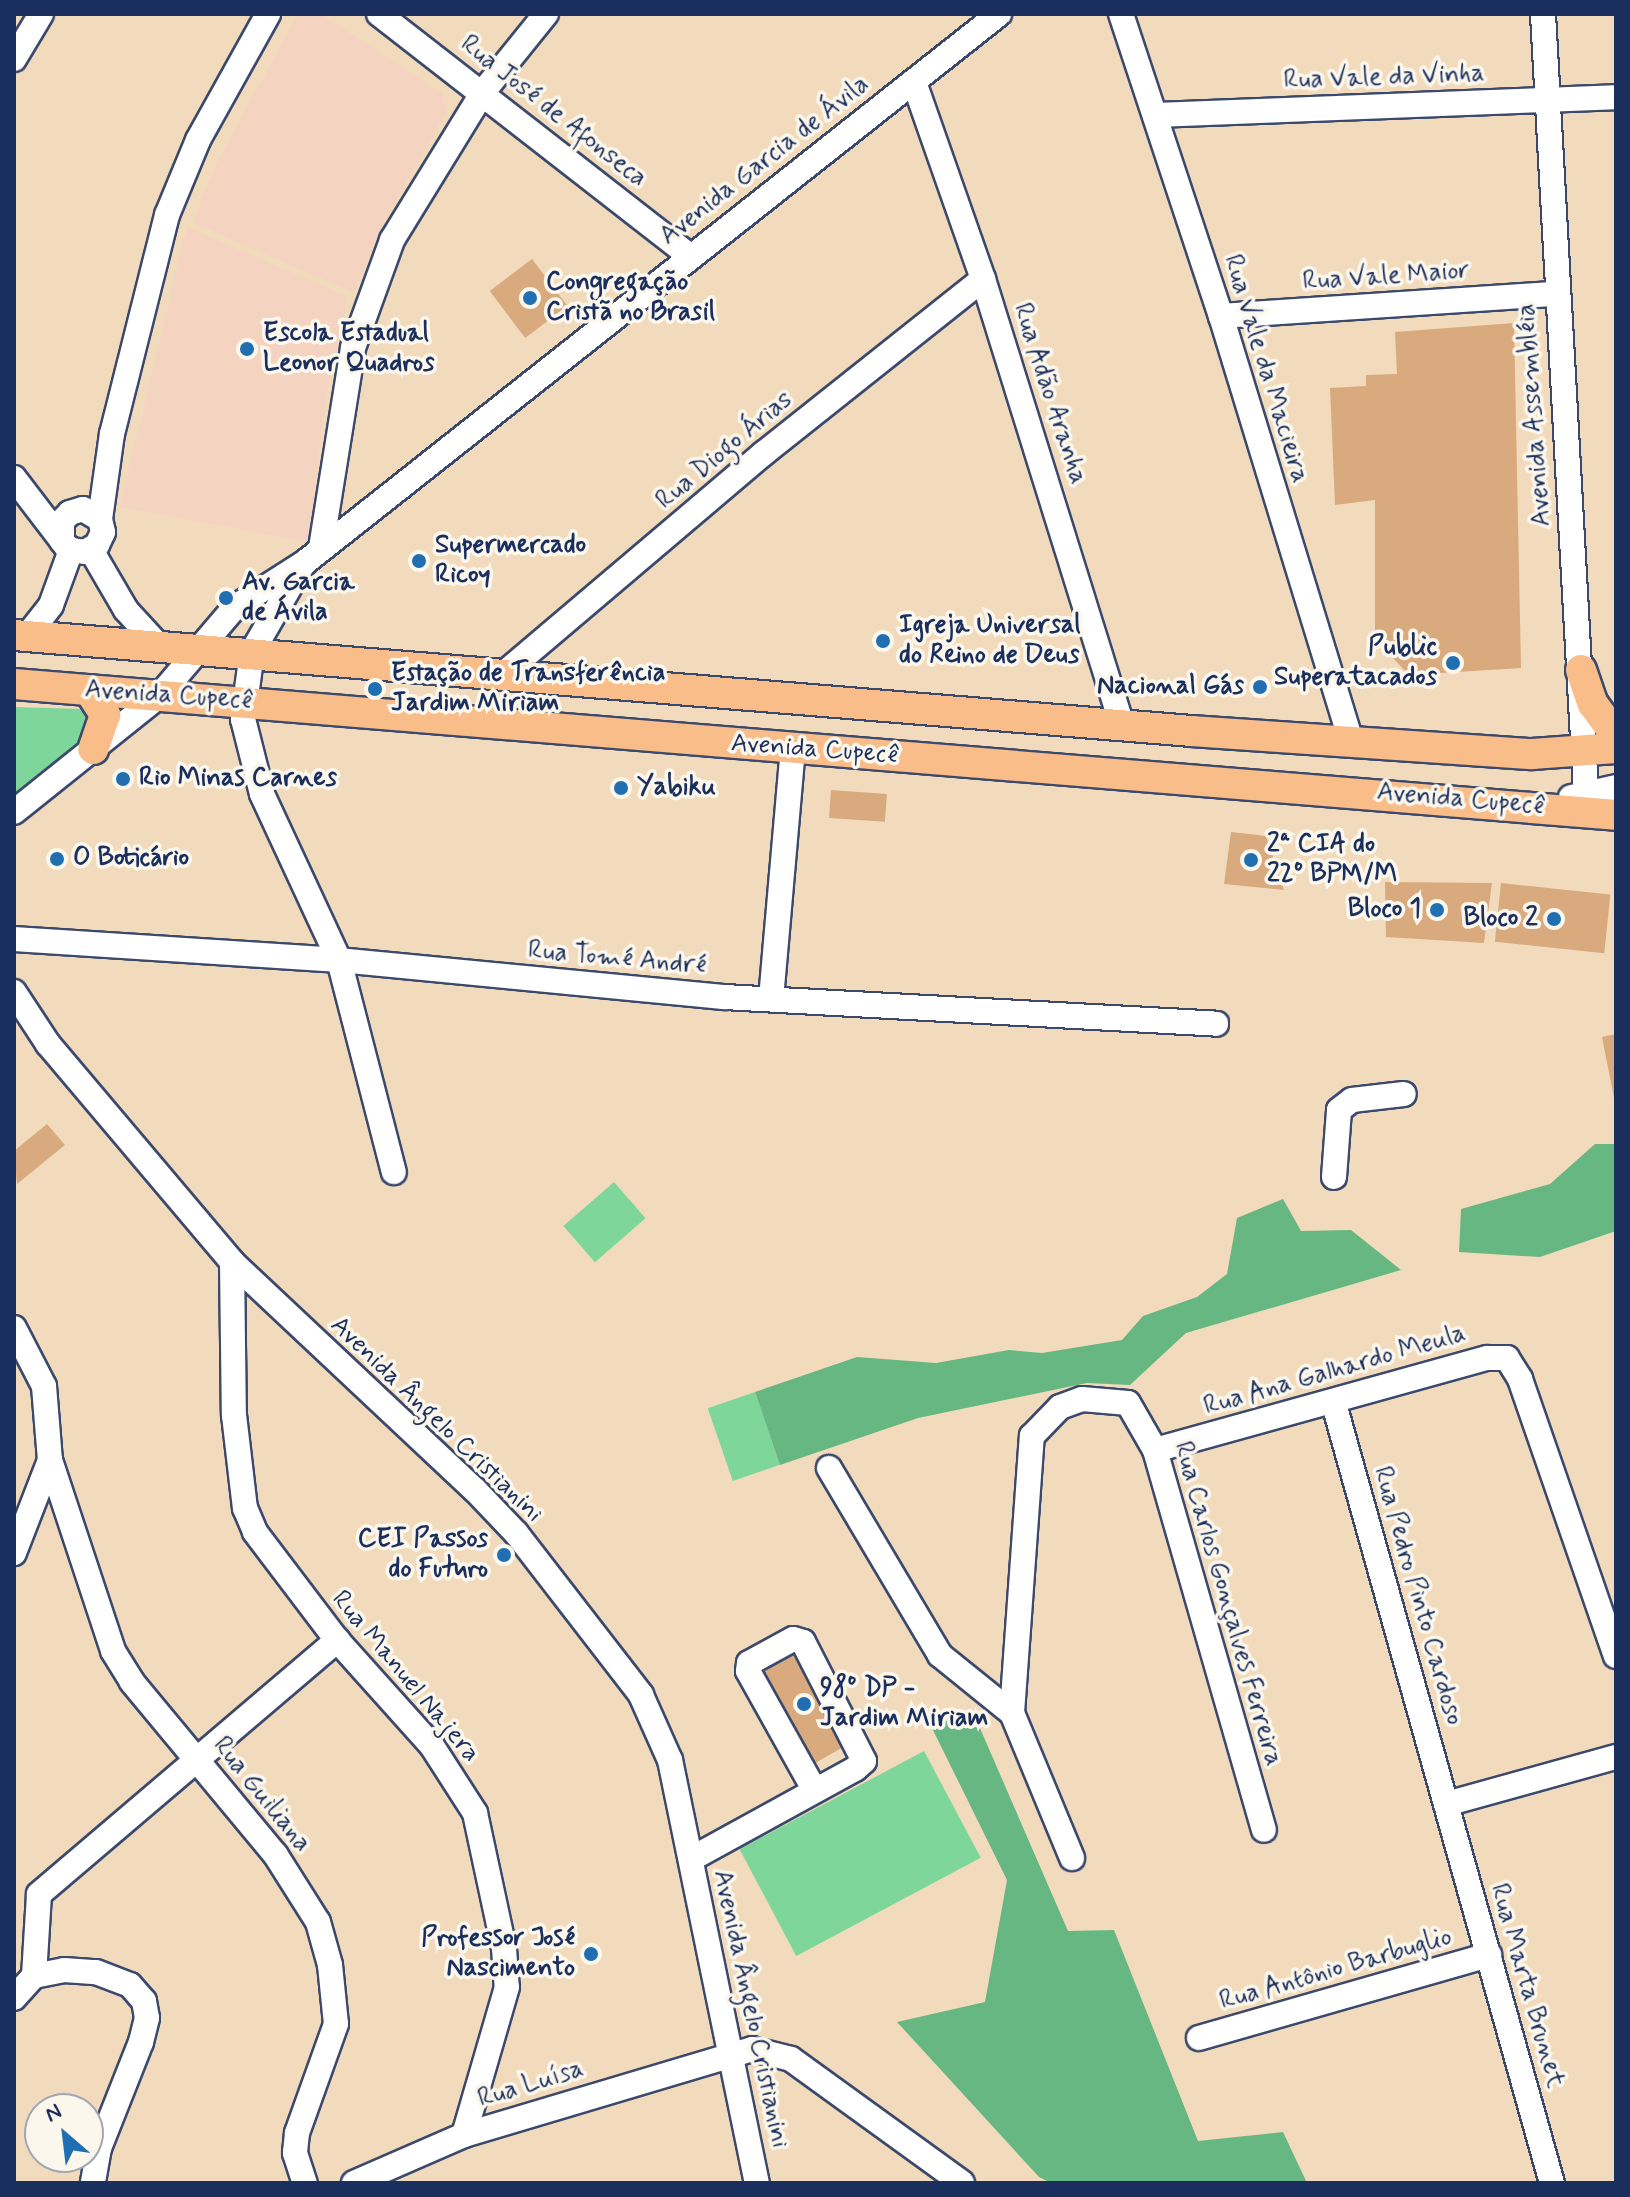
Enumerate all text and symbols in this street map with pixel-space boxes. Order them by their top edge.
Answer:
street label: Rua José de Afonseca [453,29,653,195]
street label: Rua Vale da Vinha [1286,59,1482,97]
street label: Avenida Garcia de Ávila [653,69,877,253]
street label: Rua Vale da Macieira [1217,255,1313,483]
street label: Rua Vale Maior [1303,256,1469,298]
place label: Congregação Cristã no Brasil [546,267,714,328]
marker: Congregação Cristã no Brasil [521,289,539,307]
street label: Rua Adão Aranha [1005,299,1093,489]
street label: Avenida Assembléia [1512,302,1558,528]
place label: Escola Estadual Leonor Quadros [263,318,434,380]
marker: Escola Estadual Leonor Quadros [238,340,256,358]
street label: Rua Diogo Árias [651,385,799,517]
place label: Supermercado Ricoy [435,530,586,592]
marker: Supermercado Ricoy [410,552,428,570]
place label: Av. Garcia de Ávila [242,567,355,628]
marker: Av. Garcia de Ávila [217,589,235,607]
place label: Igreja Universal do Reino de Deus [899,610,1081,672]
marker: Igreja Universal do Reino de Deus [874,632,892,650]
place label: Public Superatacados [1274,632,1437,694]
marker: Public Superatacados [1444,654,1462,672]
place label: Estação de Transferência Jardim Miriam [391,658,670,720]
place label: Nacional Gás [1097,671,1244,703]
street label: Avenida Cupecê [83,674,255,718]
marker: Nacional Gás [1251,678,1269,696]
marker: Estação de Transferência Jardim Miriam [366,680,384,698]
street label: Avenida Cupecê [729,728,901,772]
place label: Rio Minas Carnes [139,763,336,795]
marker: Rio Minas Carnes [114,770,132,788]
place label: Yabiku [637,772,716,804]
street label: Avenida Cupecê [1375,777,1547,823]
marker: Yabiku [612,779,630,797]
place label: 2ª CIA do 22º BPM/M [1267,829,1397,890]
place label: O Boticário [73,843,190,875]
marker: O Boticário [48,850,66,868]
marker: 2ª CIA do 22º BPM/M [1242,851,1260,869]
place label: Bloco 1 [1348,894,1421,926]
marker: Bloco 1 [1428,901,1446,919]
place label: Bloco 2 [1464,903,1538,935]
marker: Bloco 2 [1545,910,1563,928]
street label: Rua Tomé André [526,936,708,982]
street label: Avenida Ângelo Cristianini [323,1310,549,1530]
street label: Rua Ana Galhardo Meula [1204,1320,1466,1422]
street label: Rua Carlos Gonçalves Ferreira [1167,1441,1287,1767]
street label: Rua Pedro Pinto Cardoso [1366,1464,1468,1728]
place label: CEI Passos do Futuro [360,1524,488,1586]
marker: CEI Passos do Futuro [495,1546,513,1564]
street label: Rua Manuel Najera [325,1586,485,1768]
place label: 98º DP - Jardim Miriam [820,1673,995,1734]
marker: 98º DP - Jardim Miriam [795,1695,813,1713]
street label: Rua Guiliana [206,1732,316,1858]
street label: Avenida Ângelo Cristianini [705,1867,795,2151]
street label: Rua Marta Brunet [1482,1880,1570,2092]
place label: Professor José Nascimento [417,1923,575,1984]
street label: Rua Antônio Barbuglio [1219,1923,1453,2017]
marker: Professor José Nascimento [582,1945,600,1963]
street label: Rua Luísa [476,2055,586,2115]
north arrow [24,2093,104,2173]
text: N [41,2098,67,2129]

